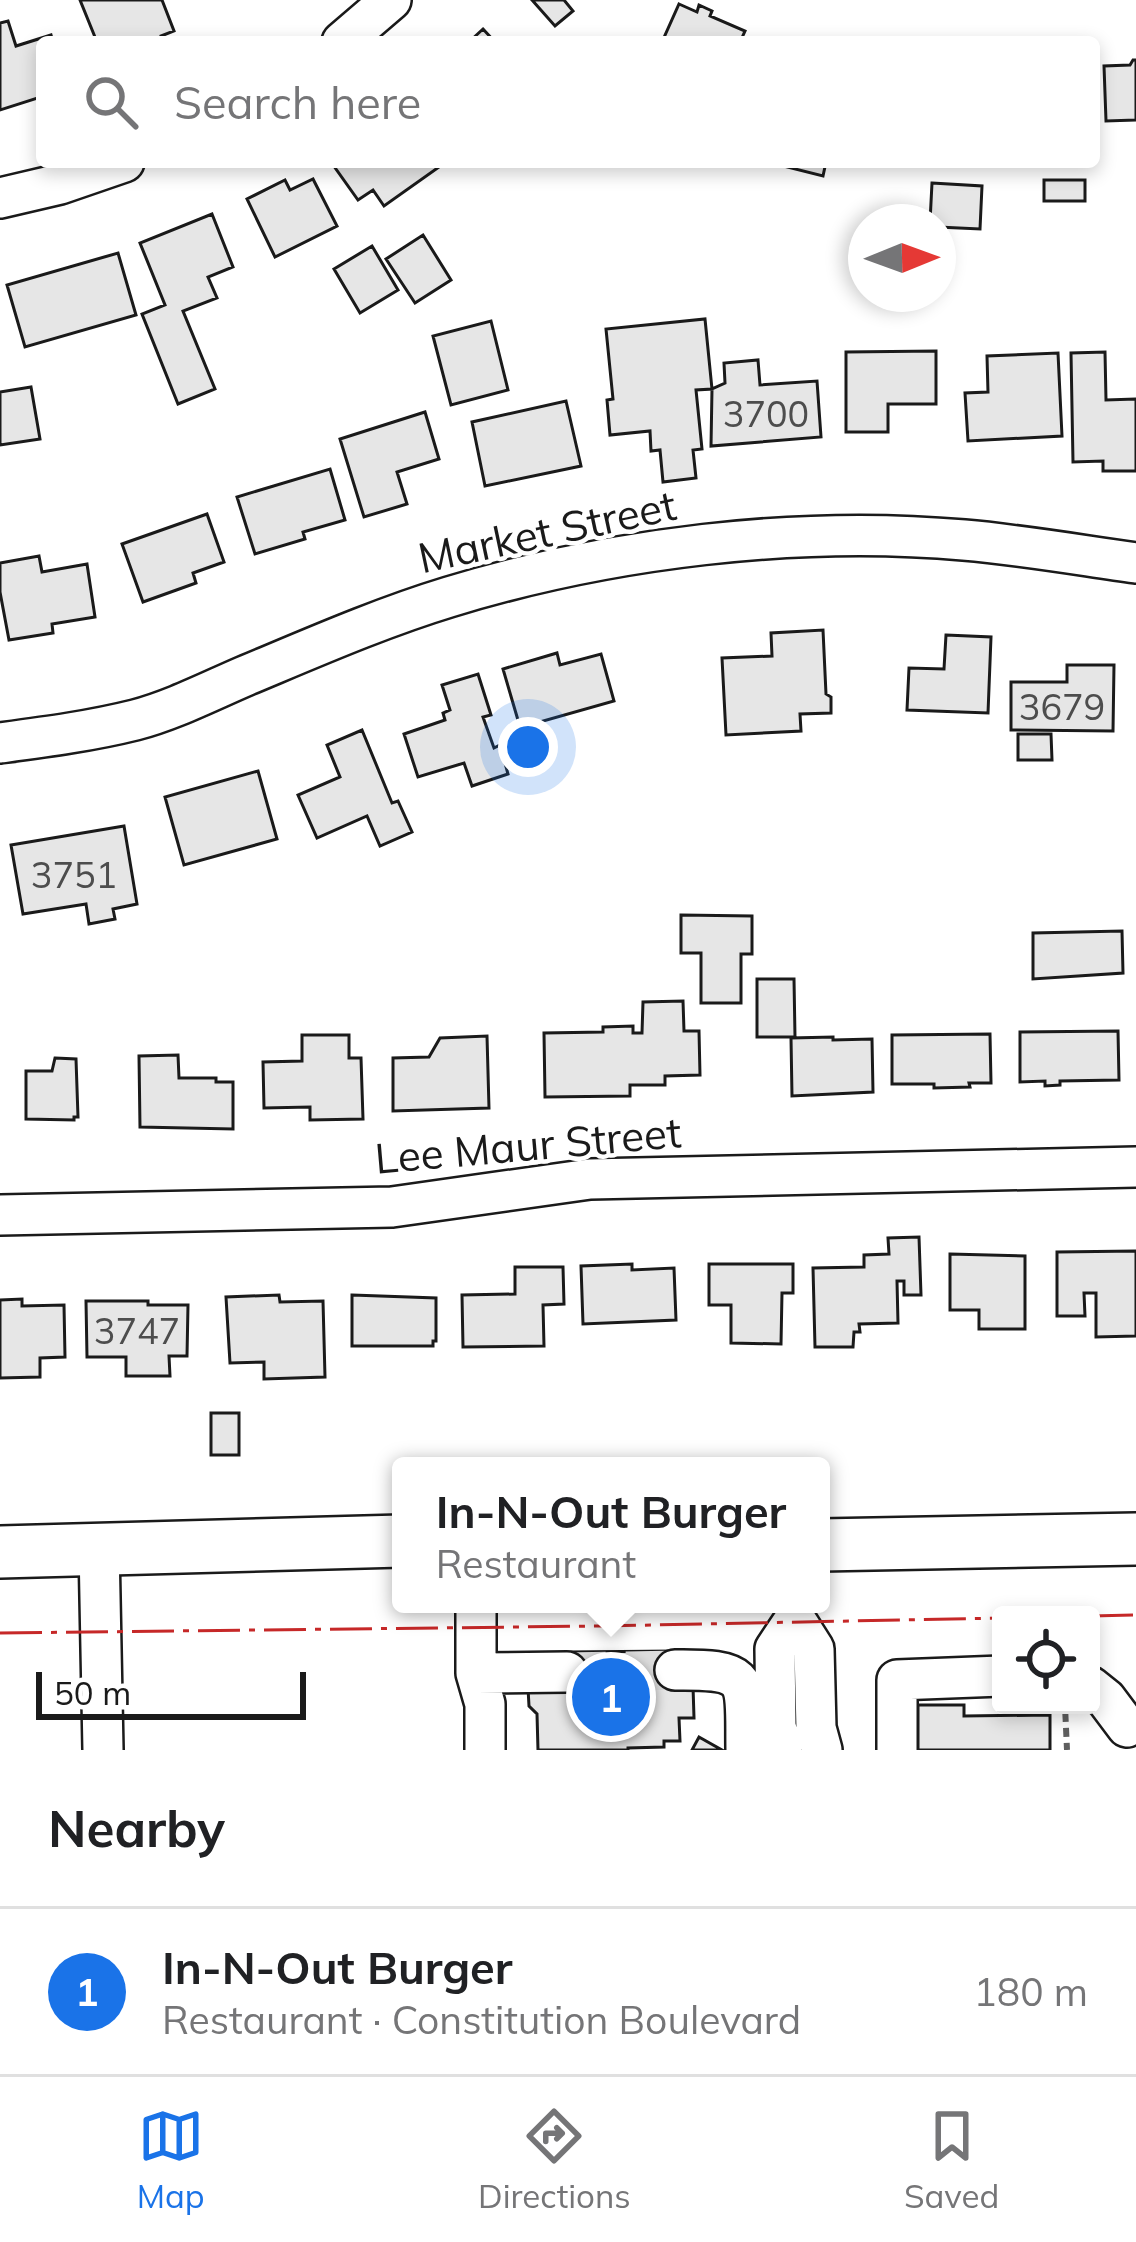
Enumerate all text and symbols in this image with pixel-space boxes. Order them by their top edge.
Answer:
search box [36,36,1100,168]
icon: search [78,69,144,135]
text: Search here [174,74,421,130]
north arrow [848,204,956,312]
house number: 3700 [723,391,809,436]
street label: Market Street [413,478,681,584]
house number: 3679 [1019,684,1105,729]
your location [498,717,558,777]
house number: 3751 [31,852,117,897]
street label: Lee Maur Street [373,1105,683,1185]
house number: 3747 [94,1308,180,1353]
popup [392,1457,830,1613]
text: In-N-Out Burger [436,1483,786,1539]
text: Restaurant [436,1539,636,1588]
map controls [992,1606,1100,1714]
button: locate [992,1606,1100,1714]
pin: 1 [572,1652,650,1742]
scale bar [36,1666,306,1719]
text: 50 m [54,1672,131,1713]
text: Nearby [48,1796,225,1860]
text: In-N-Out Burger [162,1939,512,1995]
text: 1 [75,1967,99,2016]
text: 180 m [973,1967,1088,2016]
text: Restaurant · Constitution Boulevard [162,1995,801,2044]
tab: Map [137,2103,205,2216]
tab: Directions [478,2103,631,2216]
tab: Saved [904,2103,999,2216]

